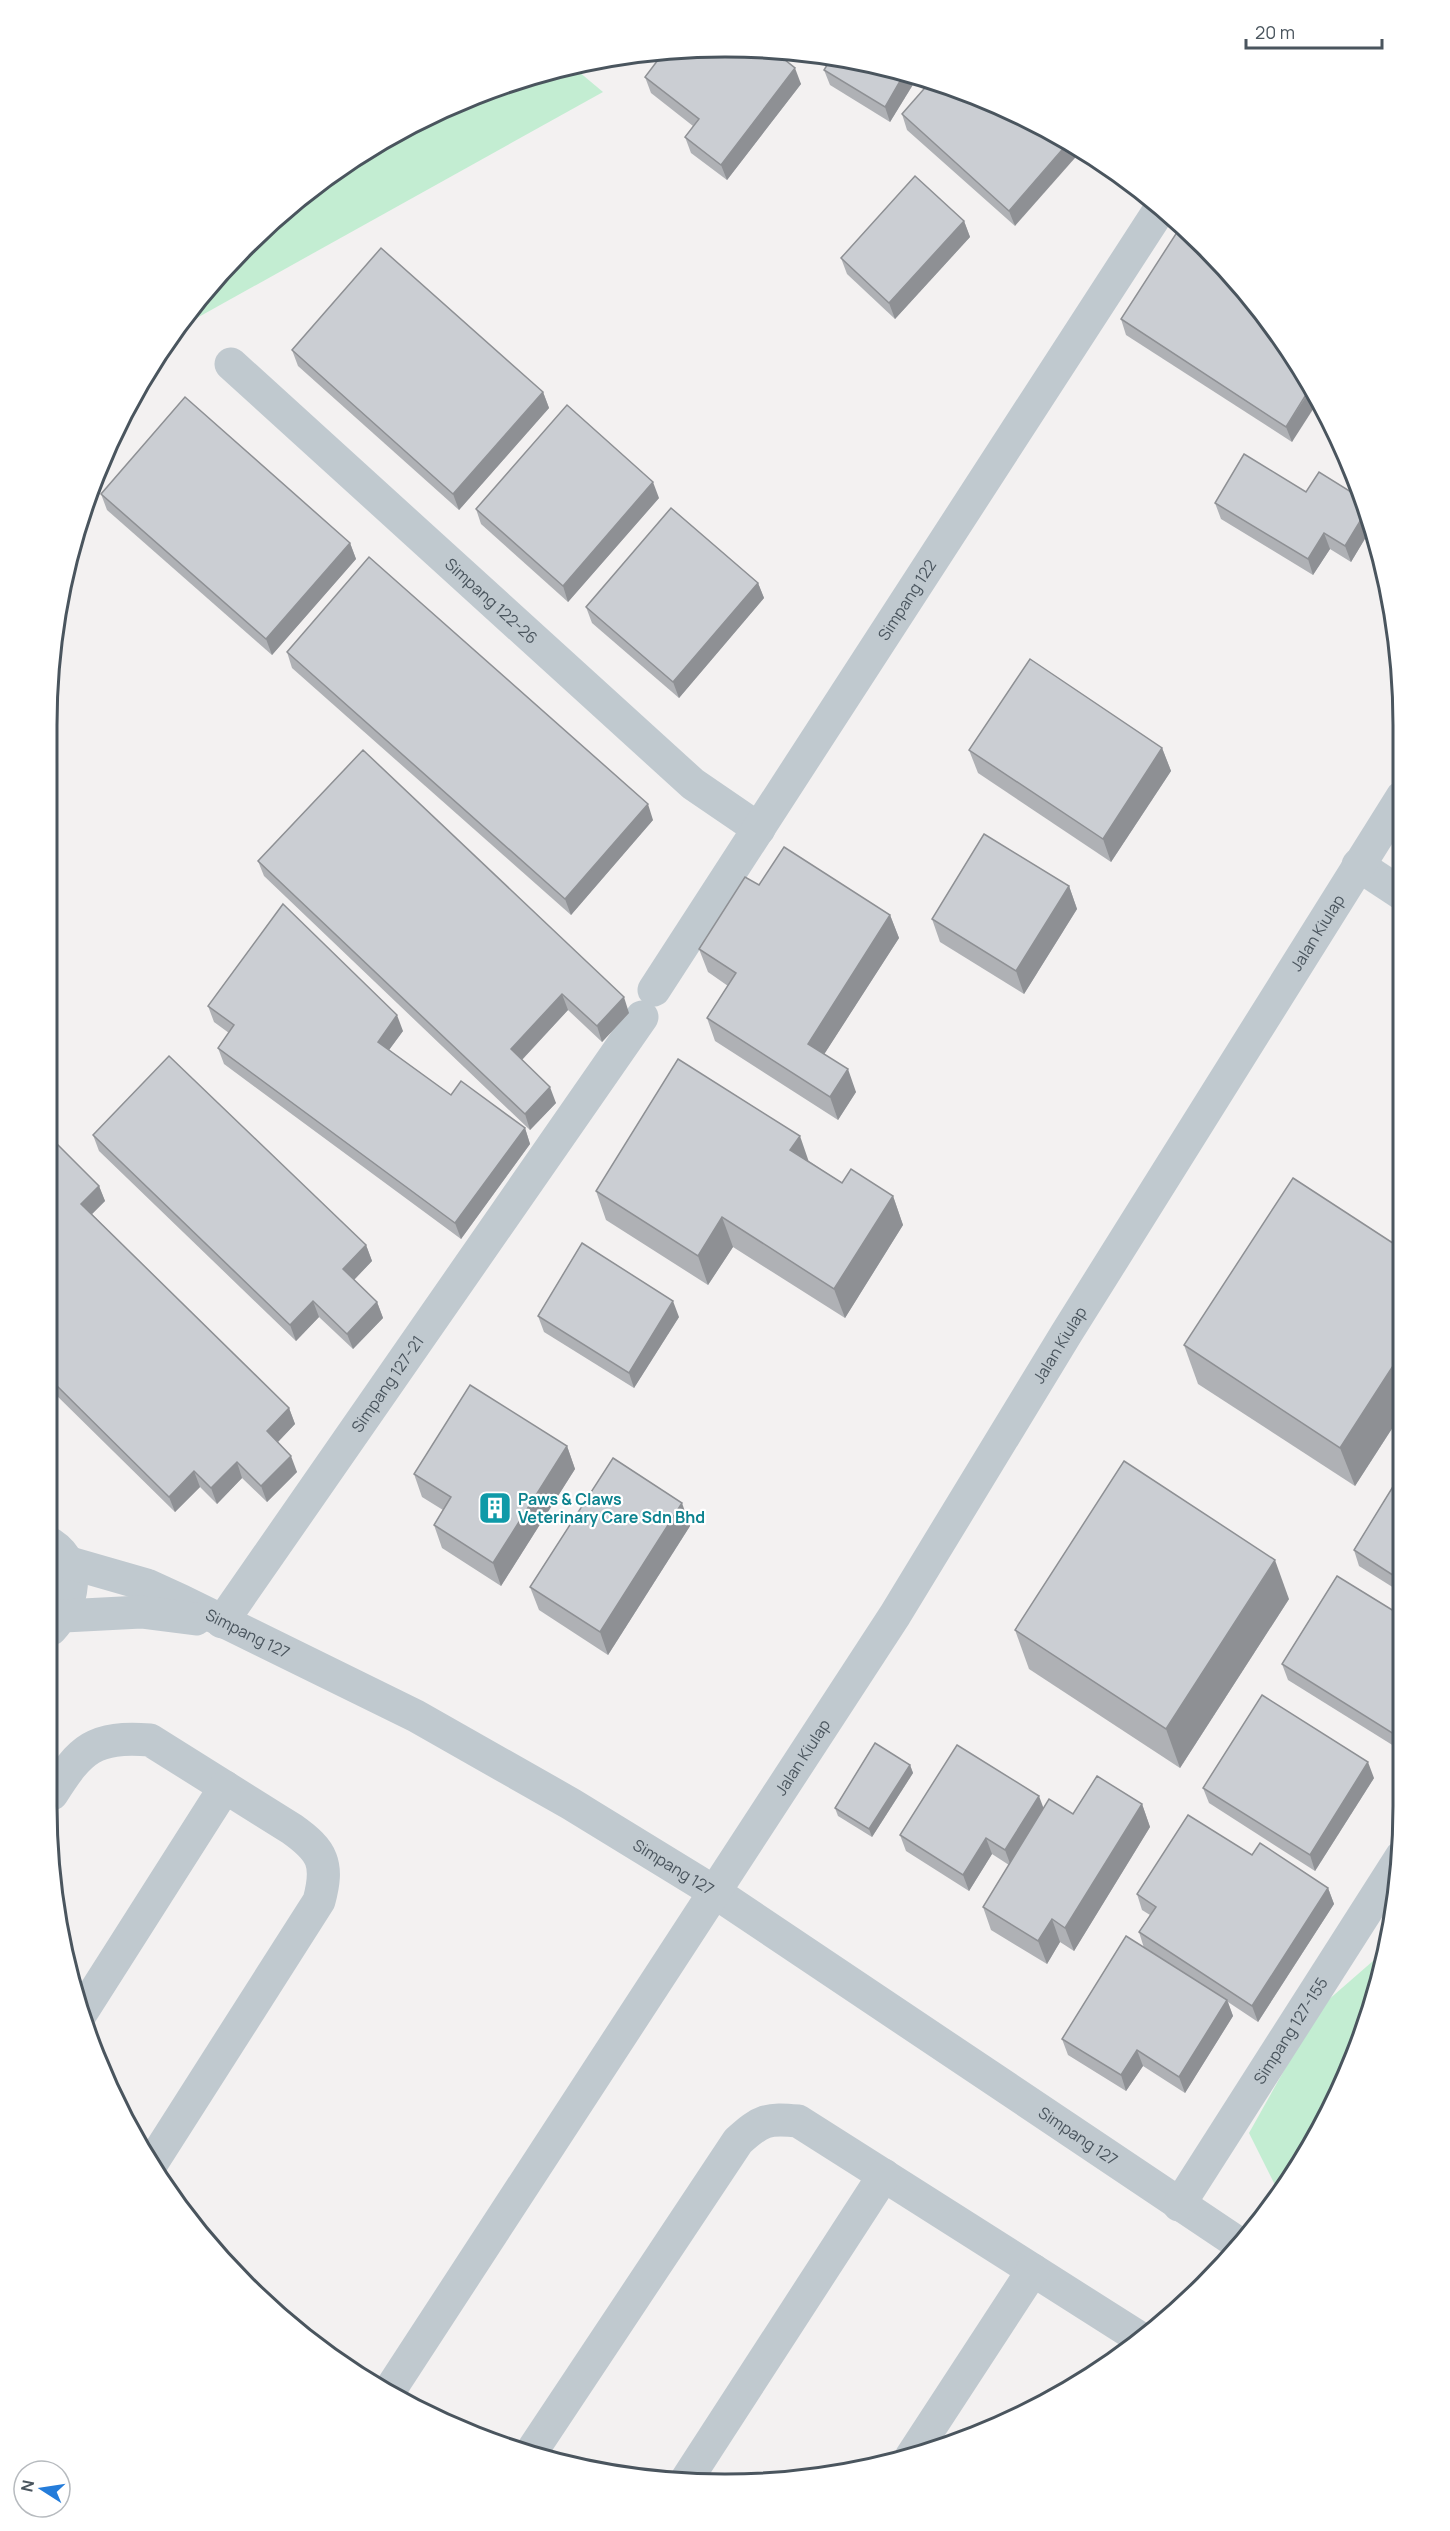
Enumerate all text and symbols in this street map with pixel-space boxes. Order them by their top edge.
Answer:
scale bar [1246,12,1382,50]
text: 20 m [1255,20,1295,44]
street label: Simpang 122-26 [440,553,543,649]
street label: Simpang 122 [873,555,941,644]
street label: Jalan Kiulap [1285,890,1349,975]
street label: Jalan Kiulap [1028,1302,1092,1387]
street label: Simpang 127-21 [346,1331,429,1437]
place label: Paws & Claws Veterinary Care Sdn Bhd [518,1488,705,1528]
building icon: Paws & Claws Veterinary Care Sdn Bhd [477,1490,513,1526]
street label: Simpang 127 [202,1603,294,1663]
street label: Jalan Kiulap [770,1715,835,1799]
street label: Simpang 127 [629,1834,718,1900]
street label: Simpang 127-155 [1248,1973,1333,2088]
street label: Simpang 127 [1034,2101,1122,2170]
north arrow [12,2459,72,2519]
text: N [15,2478,39,2494]

